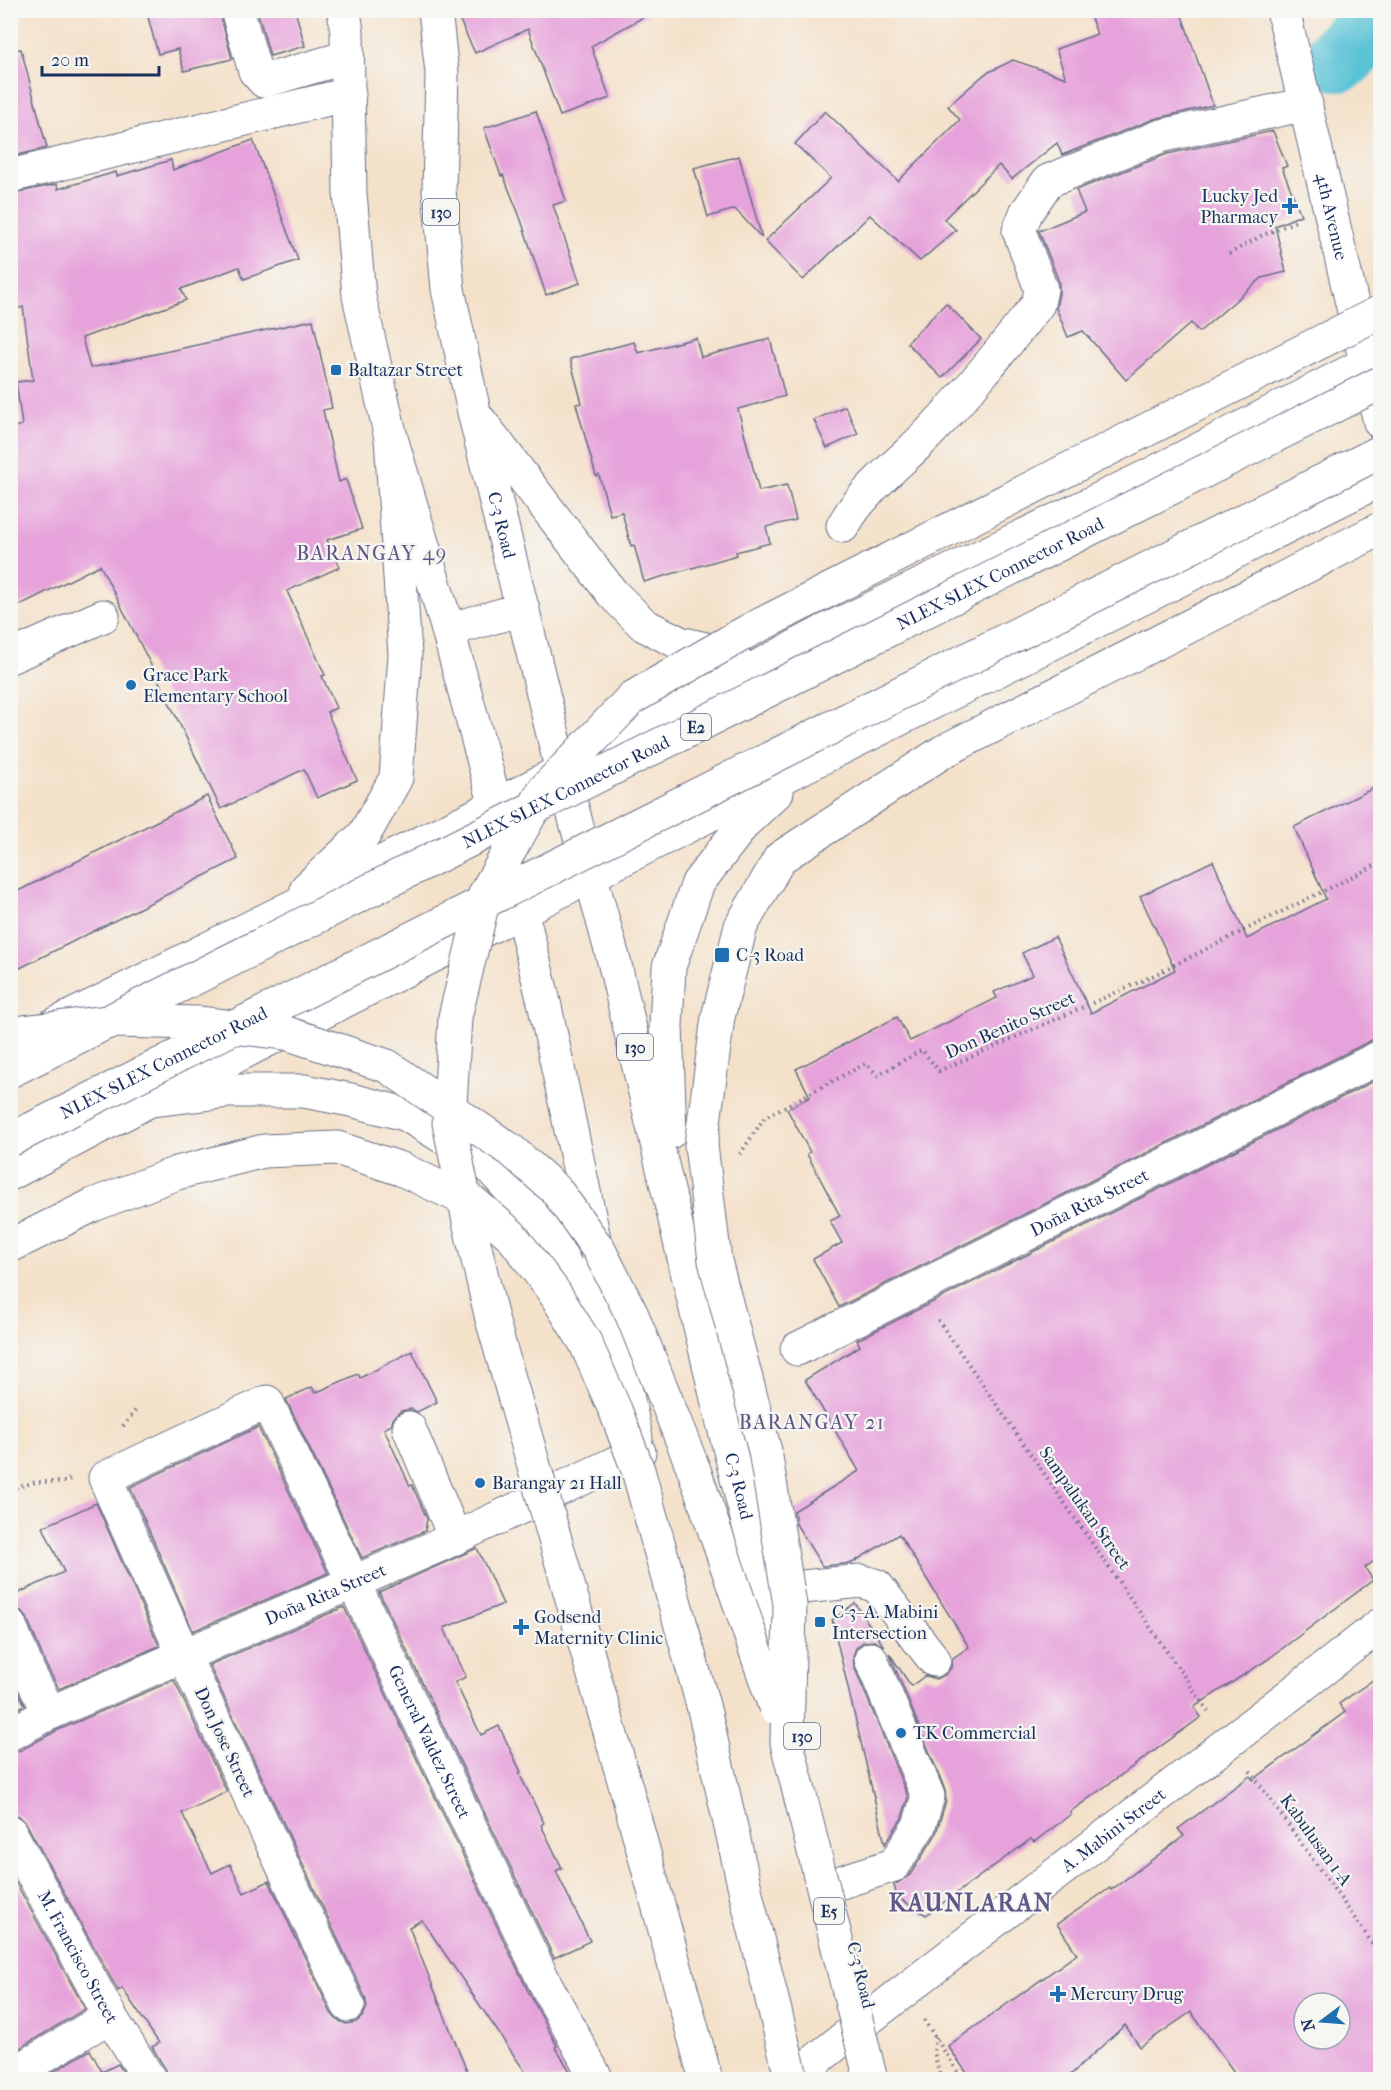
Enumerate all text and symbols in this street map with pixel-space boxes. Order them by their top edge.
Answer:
scale bar [42,39,159,77]
text: 20 m [51,50,89,71]
street label: 4th Avenue [1311,171,1352,262]
place label: Lucky Jed Pharmacy [1200,186,1279,228]
road number: 130 [423,199,459,225]
marker: Lucky Jed Pharmacy [1283,199,1297,213]
place label: Baltazar Street [348,360,464,381]
marker: Baltazar Street [329,363,343,377]
street label: C-3 Road [483,490,520,561]
street label: NLEX-SLEX Connector Road [893,513,1108,635]
district label: BARANGAY 49 [296,542,448,565]
place label: Grace Park Elementary School [143,665,288,707]
marker: Grace Park Elementary School [124,678,138,692]
road number: E2 [681,714,711,740]
street label: NLEX-SLEX Connector Road [459,731,673,853]
place label: C-3 Road [736,945,804,966]
marker: C-3 Road [713,946,731,964]
street label: Don Benito Street [942,987,1079,1064]
street label: NLEX-SLEX Connector Road [57,1002,271,1124]
road number: 130 [617,1034,653,1060]
street label: Doña Rita Street [1027,1164,1153,1241]
district label: BARANGAY 21 [739,1411,885,1434]
street label: Sampalukan Street [1034,1443,1135,1574]
street label: C-3 Road [720,1451,757,1522]
place label: Barangay 21 Hall [492,1473,622,1494]
marker: Barangay 21 Hall [473,1476,487,1490]
street label: Doña Rita Street [262,1559,390,1630]
place label: C-3–A. Mabini Intersection [832,1602,939,1644]
place label: Godsend Maternity Clinic [534,1607,663,1649]
marker: C-3–A. Mabini Intersection [813,1615,827,1629]
marker: Godsend Maternity Clinic [512,1618,530,1636]
street label: General Valdez Street [383,1662,475,1823]
street label: Don Jose Street [190,1684,260,1801]
road number: 130 [784,1723,820,1749]
place label: TK Commercial [913,1723,1036,1744]
marker: TK Commercial [894,1726,908,1740]
street label: A. Mabini Street [1057,1784,1171,1878]
street label: Kabulusan 1-A [1275,1790,1356,1890]
street label: M. Francisco Street [33,1887,122,2028]
district label: KAUNLARAN [889,1889,1053,1917]
road number: E5 [814,1898,844,1924]
street label: C-3 Road [842,1940,879,2011]
place label: Mercury Drug [1070,1984,1184,2005]
marker: Mercury Drug [1051,1987,1065,2001]
north arrow [1292,1991,1352,2051]
text: N [1297,2016,1319,2033]

